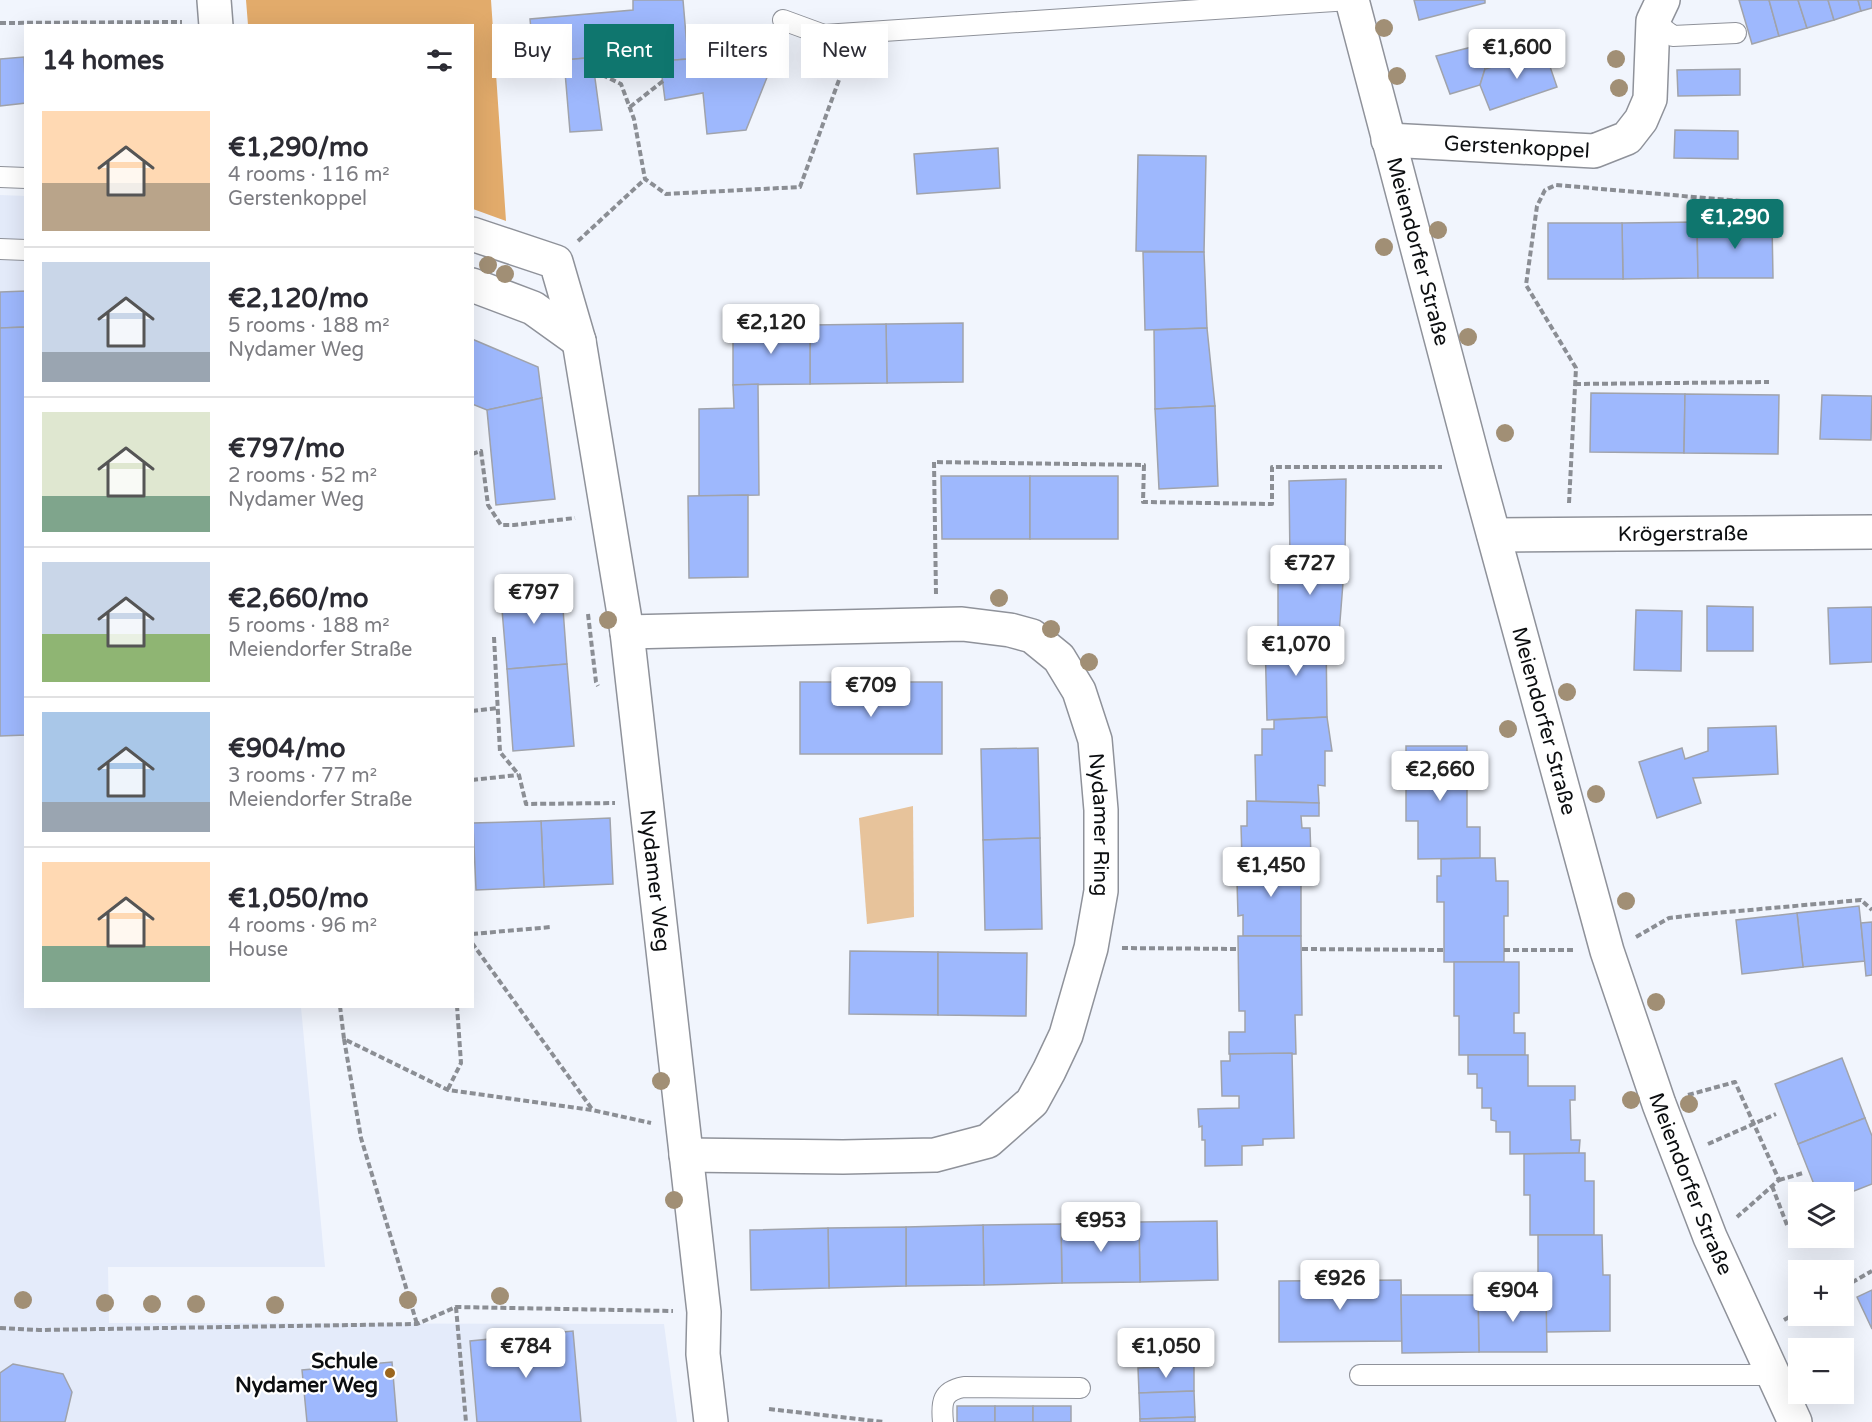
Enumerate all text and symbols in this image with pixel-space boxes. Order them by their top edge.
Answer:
chip: Buy [492,24,572,78]
chip: Rent [584,24,674,78]
chip: Filters [686,24,789,78]
chip: New [801,24,888,78]
pin: €1,600 [1468,29,1566,80]
text: €1,600 [1482,36,1552,60]
icon: filters [423,44,456,77]
text: 14 homes [42,45,164,76]
street label: Gerstenkoppel [1443,131,1590,164]
text: €1,290/mo [228,132,369,163]
icon: home [90,135,162,207]
street label: Meiendorfer Straße [1381,155,1455,349]
text: 4 rooms · 116 m² [228,163,390,187]
text: Gerstenkoppel [228,187,367,211]
pin: €1,290 [1686,199,1784,250]
text: €1,290 [1700,206,1770,230]
text: €2,120/mo [228,283,369,314]
icon: home [90,286,162,358]
pin: €2,120 [722,304,820,355]
text: €2,120 [736,311,806,335]
text: 5 rooms · 188 m² [228,314,390,338]
text: Nydamer Weg [228,338,364,362]
text: €797/mo [228,433,345,464]
icon: home [90,436,162,508]
text: 2 rooms · 52 m² [228,464,377,488]
text: Nydamer Weg [228,488,364,512]
street label: Krögerstraße [1618,521,1748,547]
pin: €727 [1274,545,1346,596]
text: €727 [1284,552,1336,576]
pin: €797 [498,574,570,625]
text: €797 [508,581,560,605]
text: €2,660/mo [228,583,369,614]
icon: home [90,586,162,658]
text: 5 rooms · 188 m² [228,614,390,638]
street label: Meiendorfer Straße [1506,624,1581,818]
pin: €1,070 [1247,626,1345,677]
text: €1,070 [1261,633,1331,657]
text: Meiendorfer Straße [228,638,412,662]
pin: €709 [835,667,907,718]
text: €709 [845,674,897,698]
text: €904/mo [228,733,346,764]
icon: home [90,736,162,808]
pin: €2,660 [1391,751,1489,802]
street label: Nydamer Ring [1083,752,1113,896]
text: €2,660 [1405,758,1475,782]
text: 3 rooms · 77 m² [228,764,377,788]
text: Meiendorfer Straße [228,788,412,812]
street label: Nydamer Weg [634,808,675,953]
pin: €1,450 [1222,847,1320,898]
text: €1,450 [1237,854,1305,878]
text: €1,050/mo [228,883,369,914]
icon: home [90,886,162,958]
text: 4 rooms · 96 m² [228,914,377,938]
text: House [228,938,288,962]
street label: Meiendorfer Straße [1643,1090,1738,1279]
map controls [1788,1182,1854,1404]
button: layers [1788,1182,1854,1248]
pin: €953 [1065,1202,1137,1253]
text: €953 [1075,1209,1127,1233]
pin: €926 [1304,1260,1376,1311]
button: + [1788,1260,1854,1326]
text: €926 [1314,1267,1366,1291]
pin: €904 [1477,1272,1549,1323]
text: €904 [1487,1279,1539,1303]
pin: €784 [490,1328,562,1379]
pin: €1,050 [1117,1328,1215,1379]
text: €784 [500,1335,552,1359]
text: €1,050 [1131,1335,1201,1359]
button: − [1788,1338,1854,1404]
place label: Schule Nydamer Weg [235,1349,378,1398]
marker: Schule Nydamer Weg [383,1366,397,1380]

